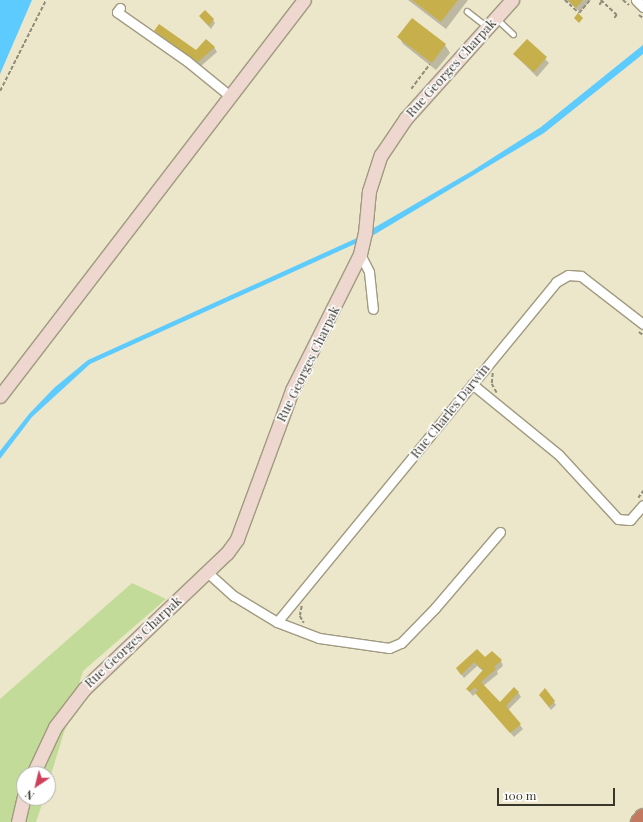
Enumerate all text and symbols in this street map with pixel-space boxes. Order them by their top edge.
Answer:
street label: Rue Georges Charpak [403,16,499,120]
street label: Rue Georges Charpak [273,304,343,424]
street label: Rue Charles Darwin [407,361,493,461]
street label: Rue Georges Charpak [81,593,185,691]
north arrow [16,766,56,806]
scale bar [499,780,617,806]
text: N [22,787,37,804]
text: 100 m [504,787,536,803]

